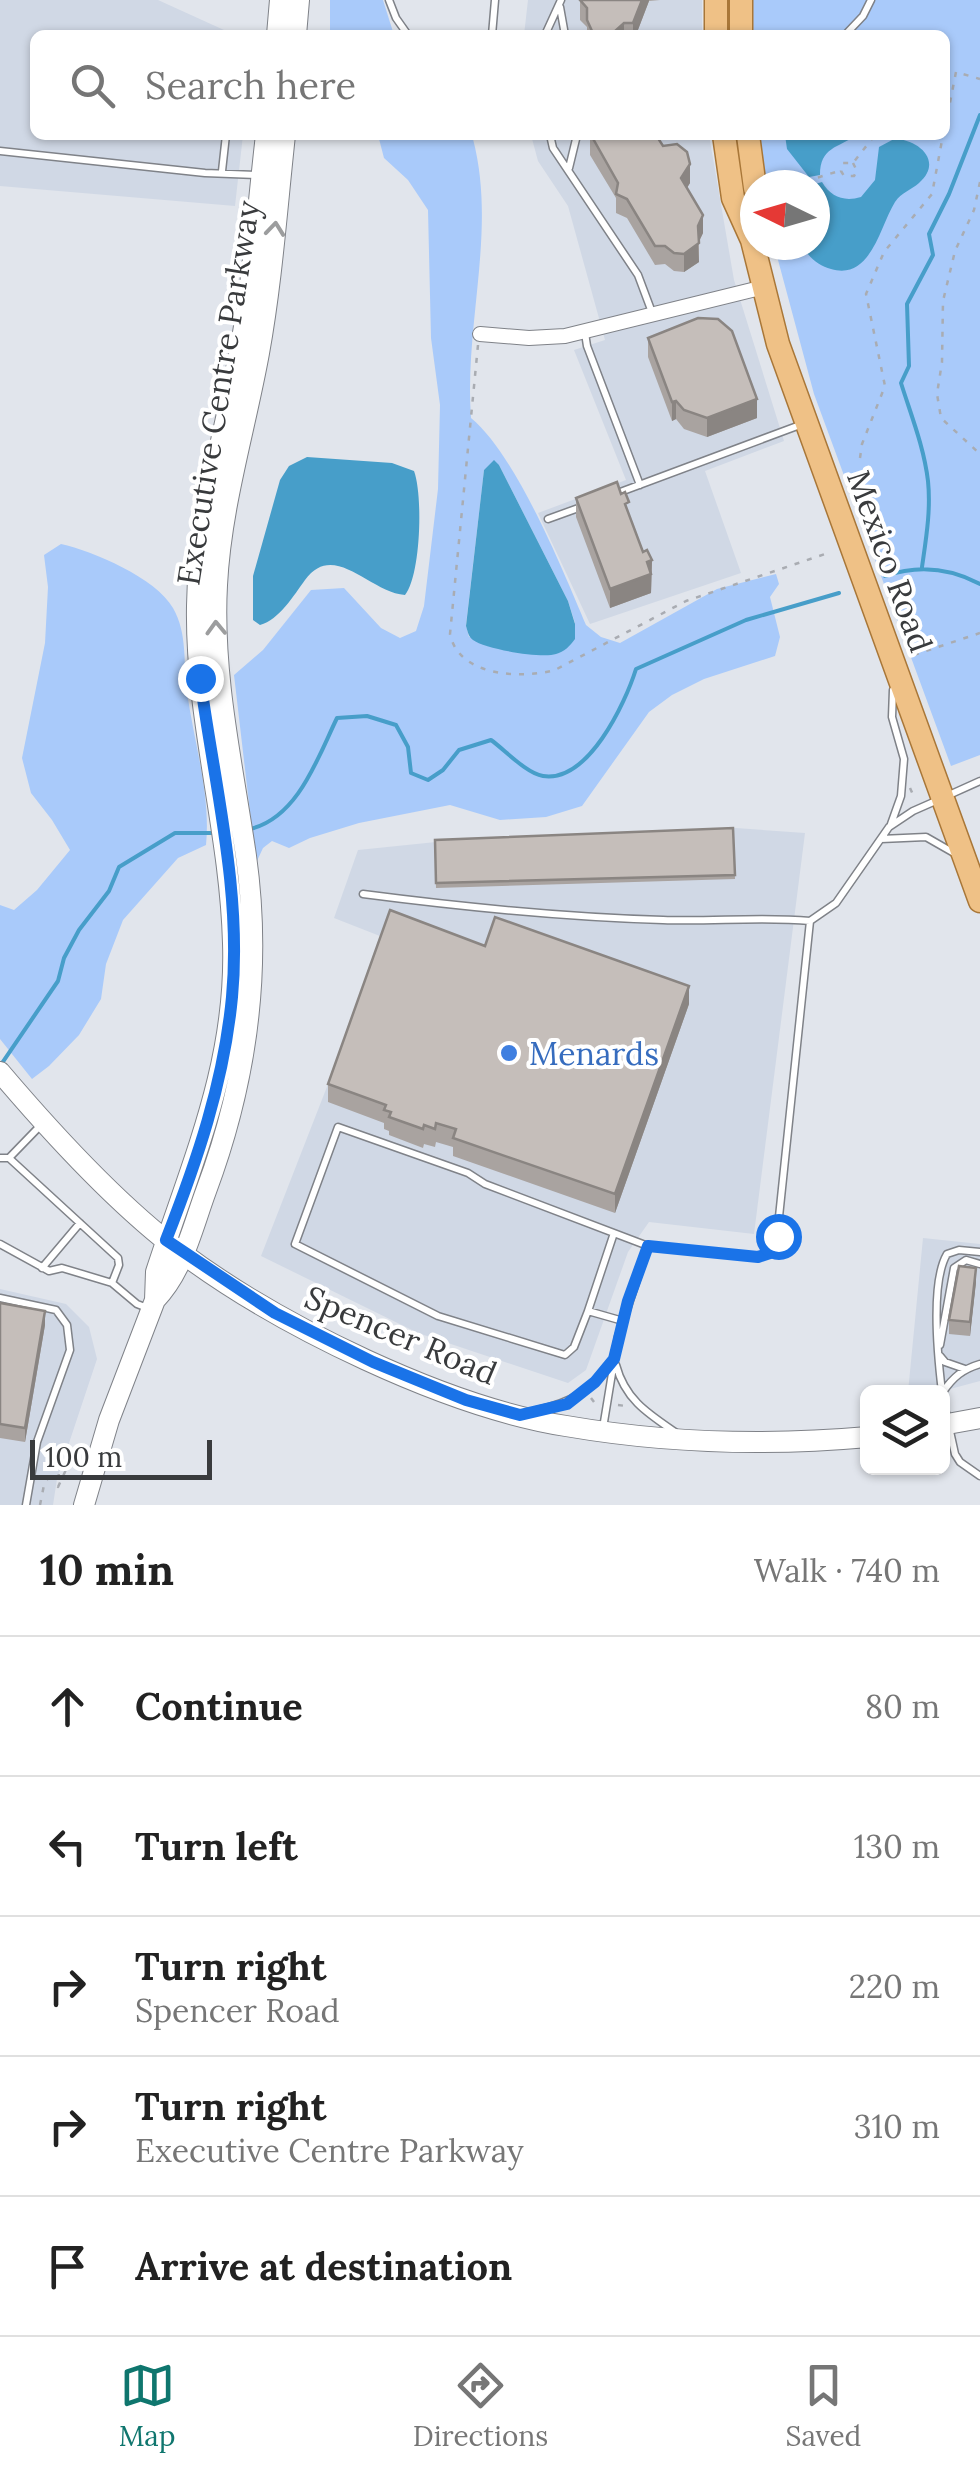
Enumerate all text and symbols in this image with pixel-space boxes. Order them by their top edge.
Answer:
search box [30,30,950,140]
icon: search [65,58,120,113]
text: Search here [145,61,356,109]
north arrow [740,170,830,260]
street label: Executive Centre Parkway [167,198,269,588]
one-way arrow [264,221,285,237]
street label: Mexico Road [838,464,942,658]
one-way arrow [206,619,227,635]
route end [178,656,224,702]
place label: Menards [529,1033,659,1074]
marker: Menards [498,1042,520,1064]
route start [756,1214,802,1260]
street label: Spencer Road [299,1276,503,1394]
map controls [860,1385,950,1475]
button: layers [860,1385,950,1475]
scale bar [30,1435,212,1480]
text: 100 m [45,1439,122,1475]
text: 10 min [40,1543,174,1597]
text: Walk · 740 m [754,1550,940,1591]
icon: ahead [40,1679,95,1734]
text: Continue [135,1682,303,1730]
text: 80 m [865,1686,940,1727]
icon: left [40,1819,95,1874]
text: Turn left [135,1822,298,1870]
text: 130 m [854,1826,940,1867]
text: Turn right [135,1942,326,1990]
icon: right [40,1959,95,2014]
text: 220 m [849,1966,940,2007]
text: Spencer Road [135,1990,340,2031]
text: Turn right [135,2082,326,2130]
icon: right [40,2099,95,2154]
text: 310 m [854,2106,940,2147]
text: Executive Centre Parkway [135,2130,524,2171]
icon: arrive [40,2239,95,2294]
text: Arrive at destination [135,2242,512,2290]
tab: Map [119,2358,176,2454]
tab: Directions [413,2358,548,2454]
tab: Saved [786,2358,861,2454]

